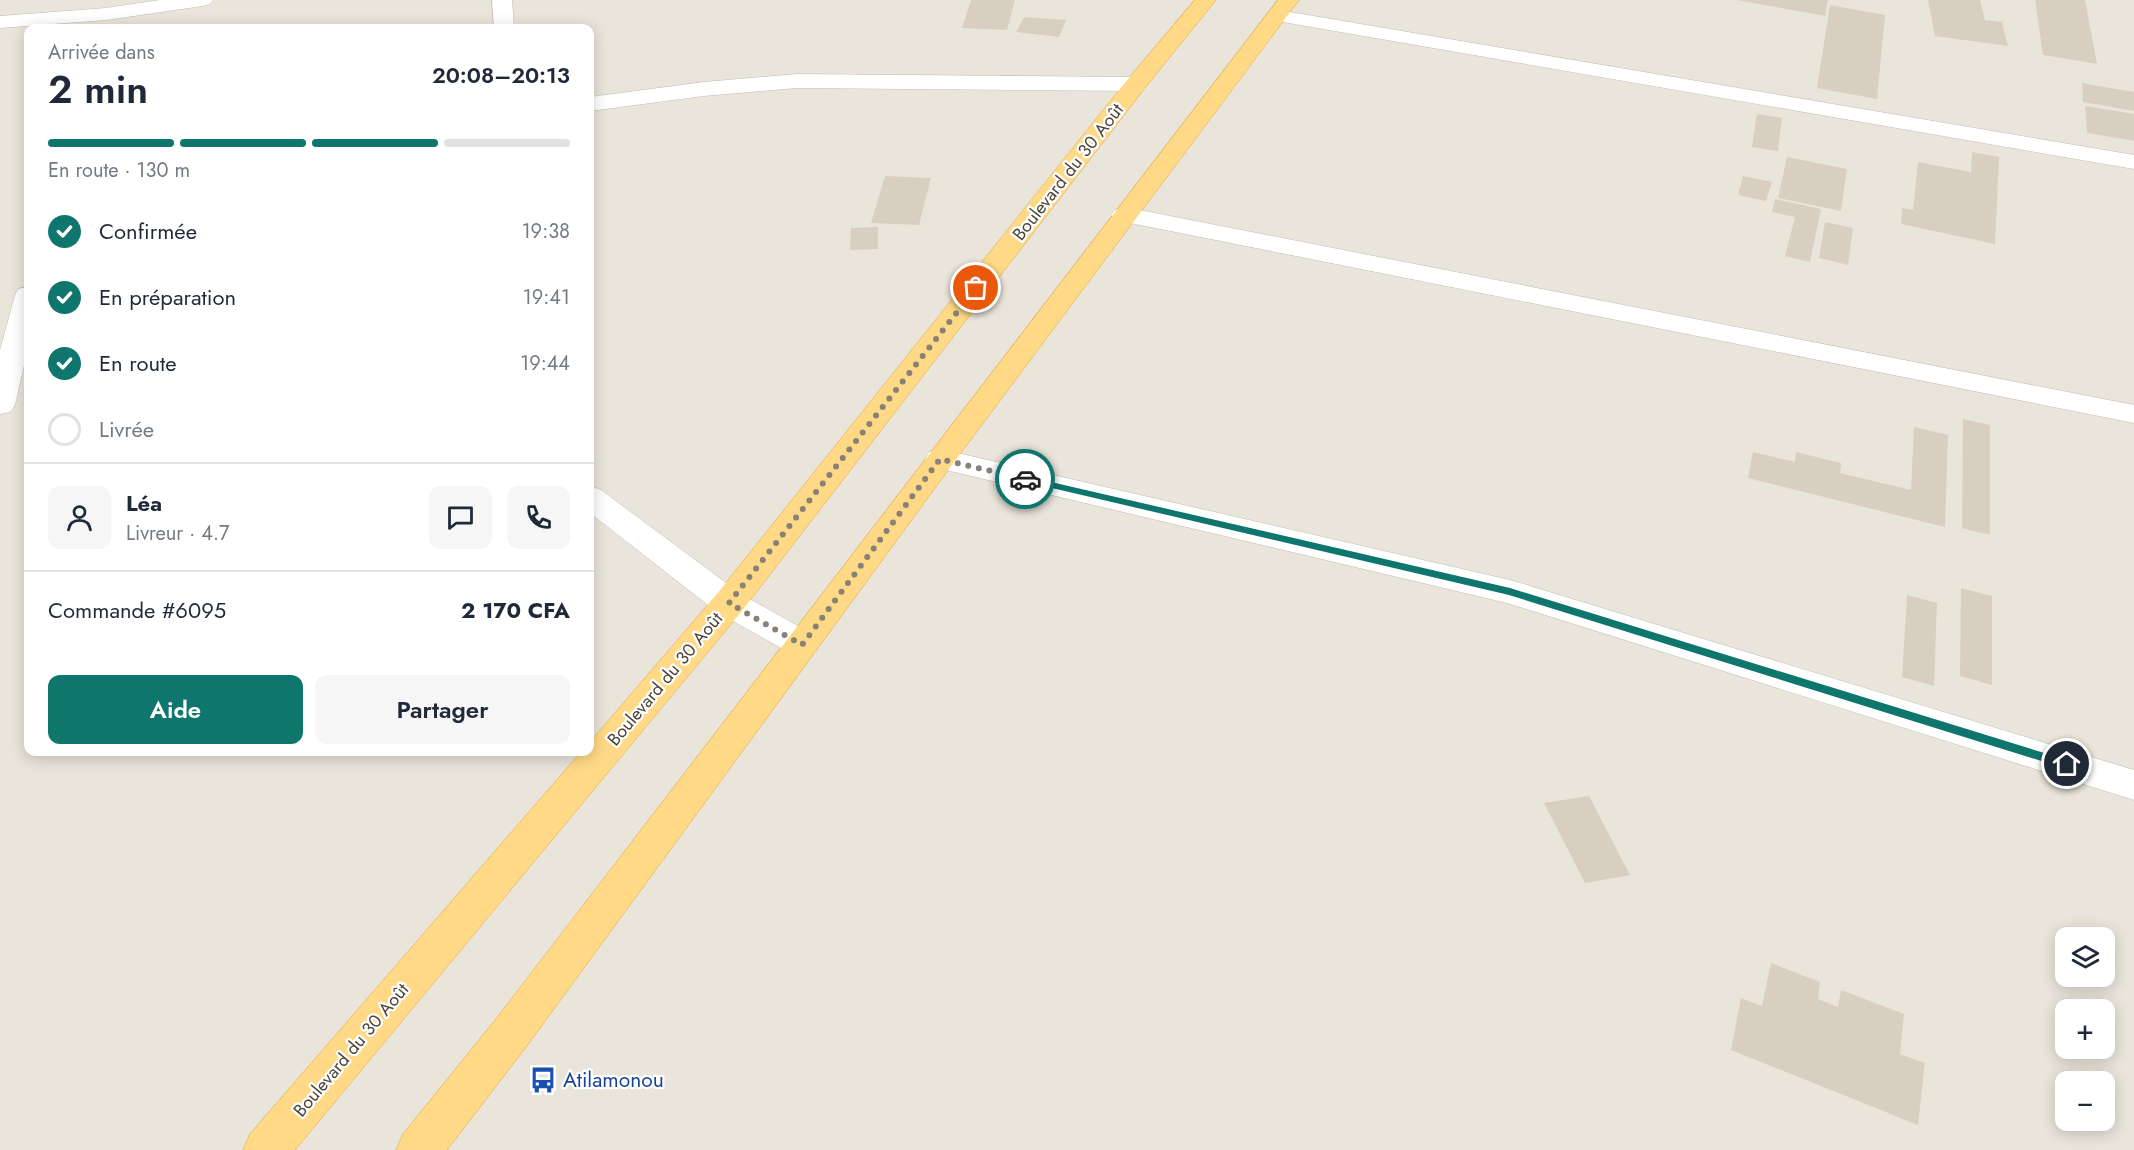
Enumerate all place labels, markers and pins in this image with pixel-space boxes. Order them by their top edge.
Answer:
pin [950,262,1001,313]
pin [2041,738,2092,789]
bus stop icon: Atilamonou [528,1065,558,1095]
place label: Atilamonou [563,1065,664,1095]

